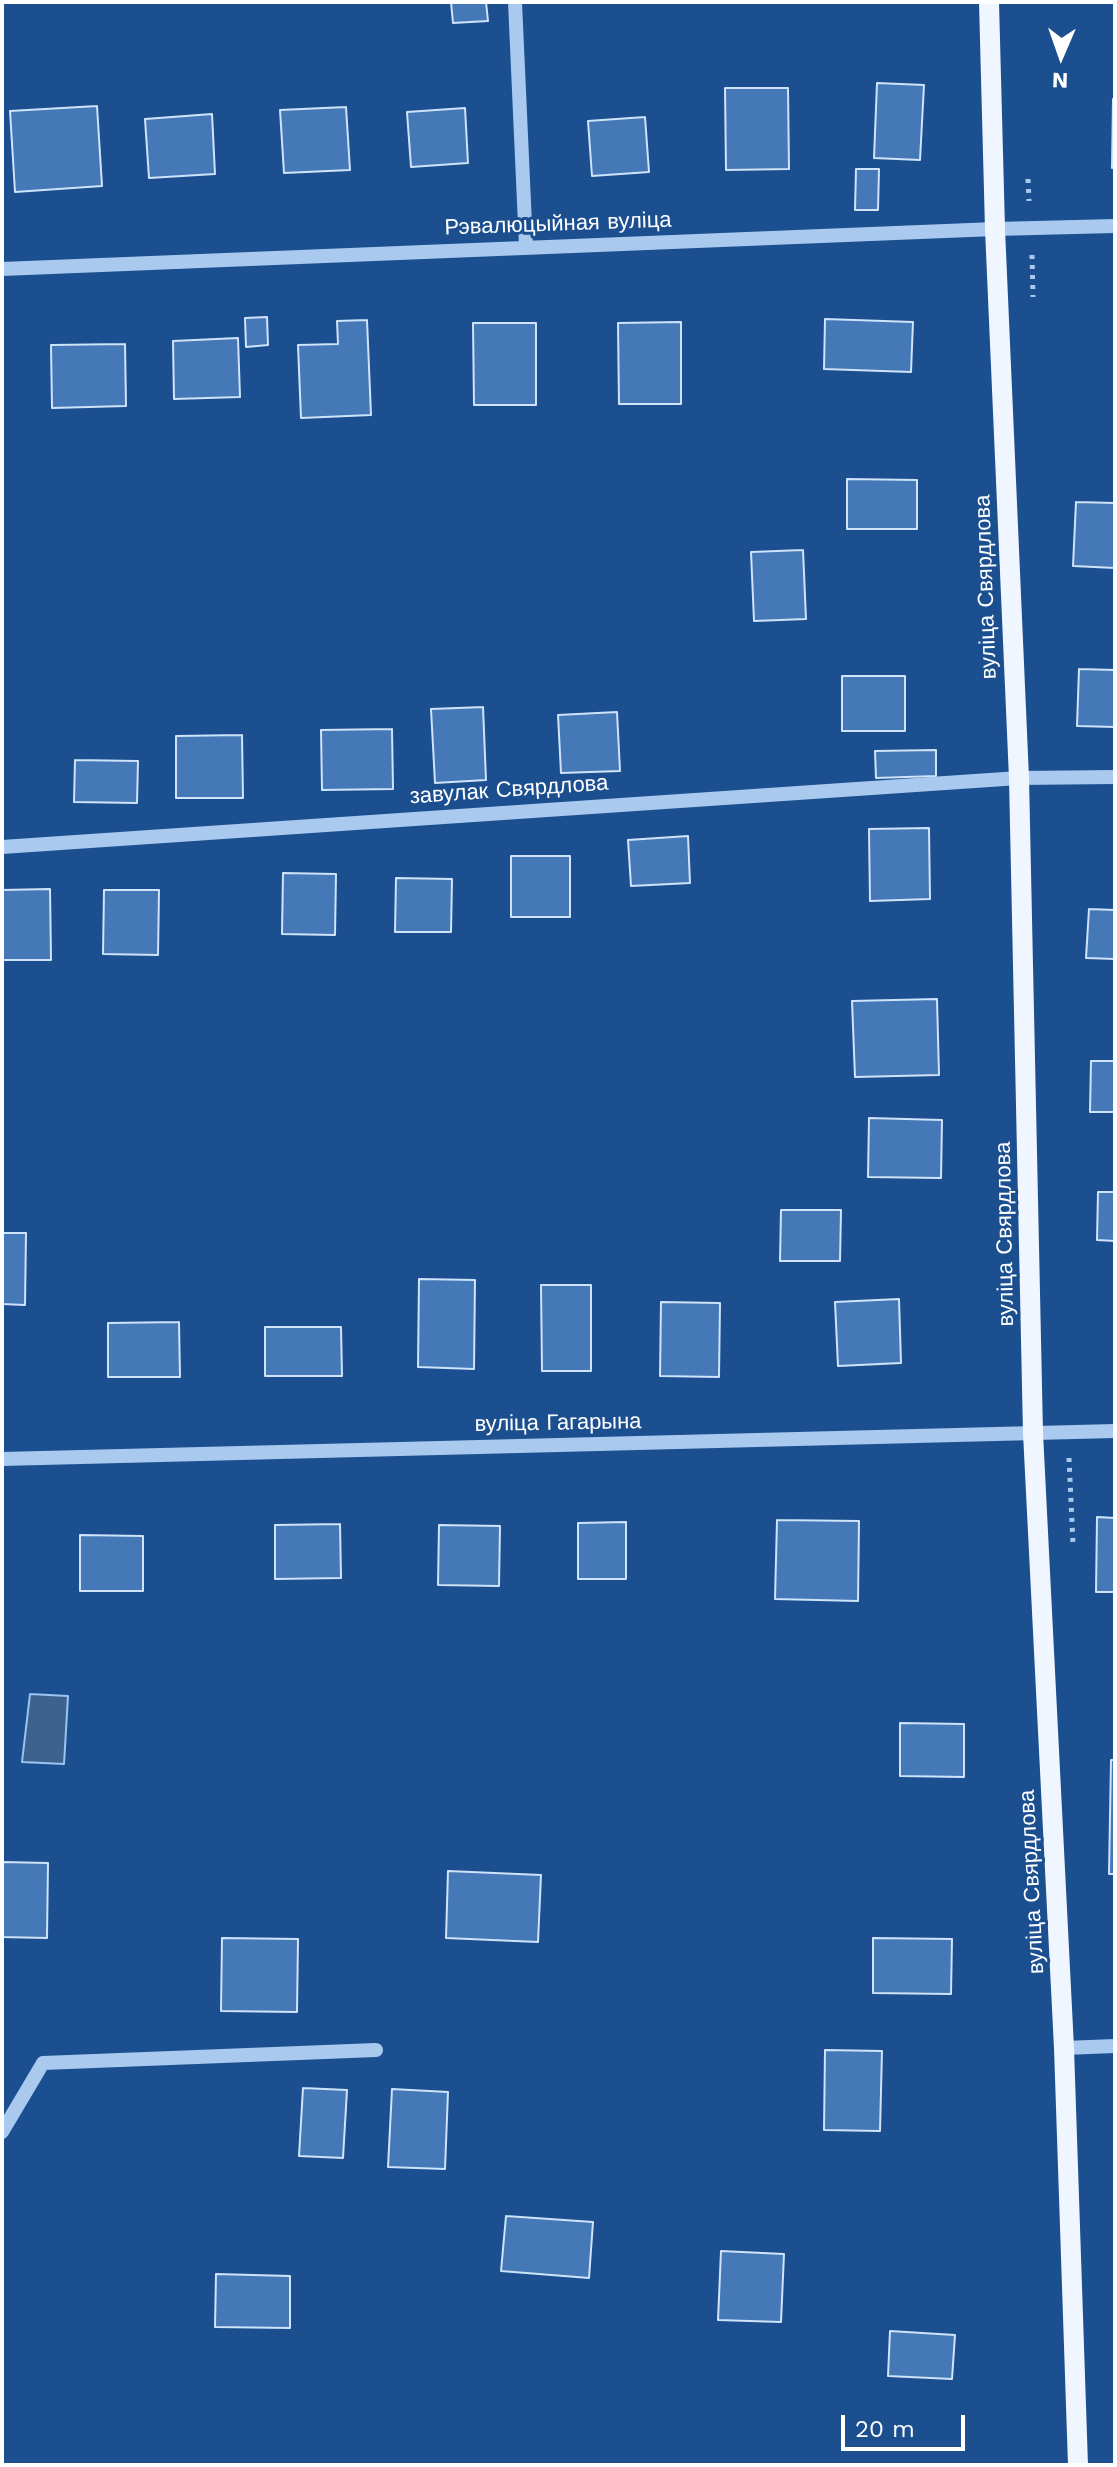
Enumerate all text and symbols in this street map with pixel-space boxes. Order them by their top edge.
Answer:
north arrow [1021,16,1101,96]
text: N [1052,68,1069,93]
street label: Рэвалюцыйная вуліца [444,207,672,241]
street label: вуліца Свярдлова [970,494,1002,680]
street label: завулак Свярдлова [409,770,609,810]
street label: вуліца Свярдлова [990,1141,1020,1327]
street label: вуліца Гагарына [474,1408,642,1438]
street label: вуліца Свярдлова [1014,1789,1050,1975]
scale bar [845,2399,969,2449]
text: 20 m [855,2415,915,2443]

